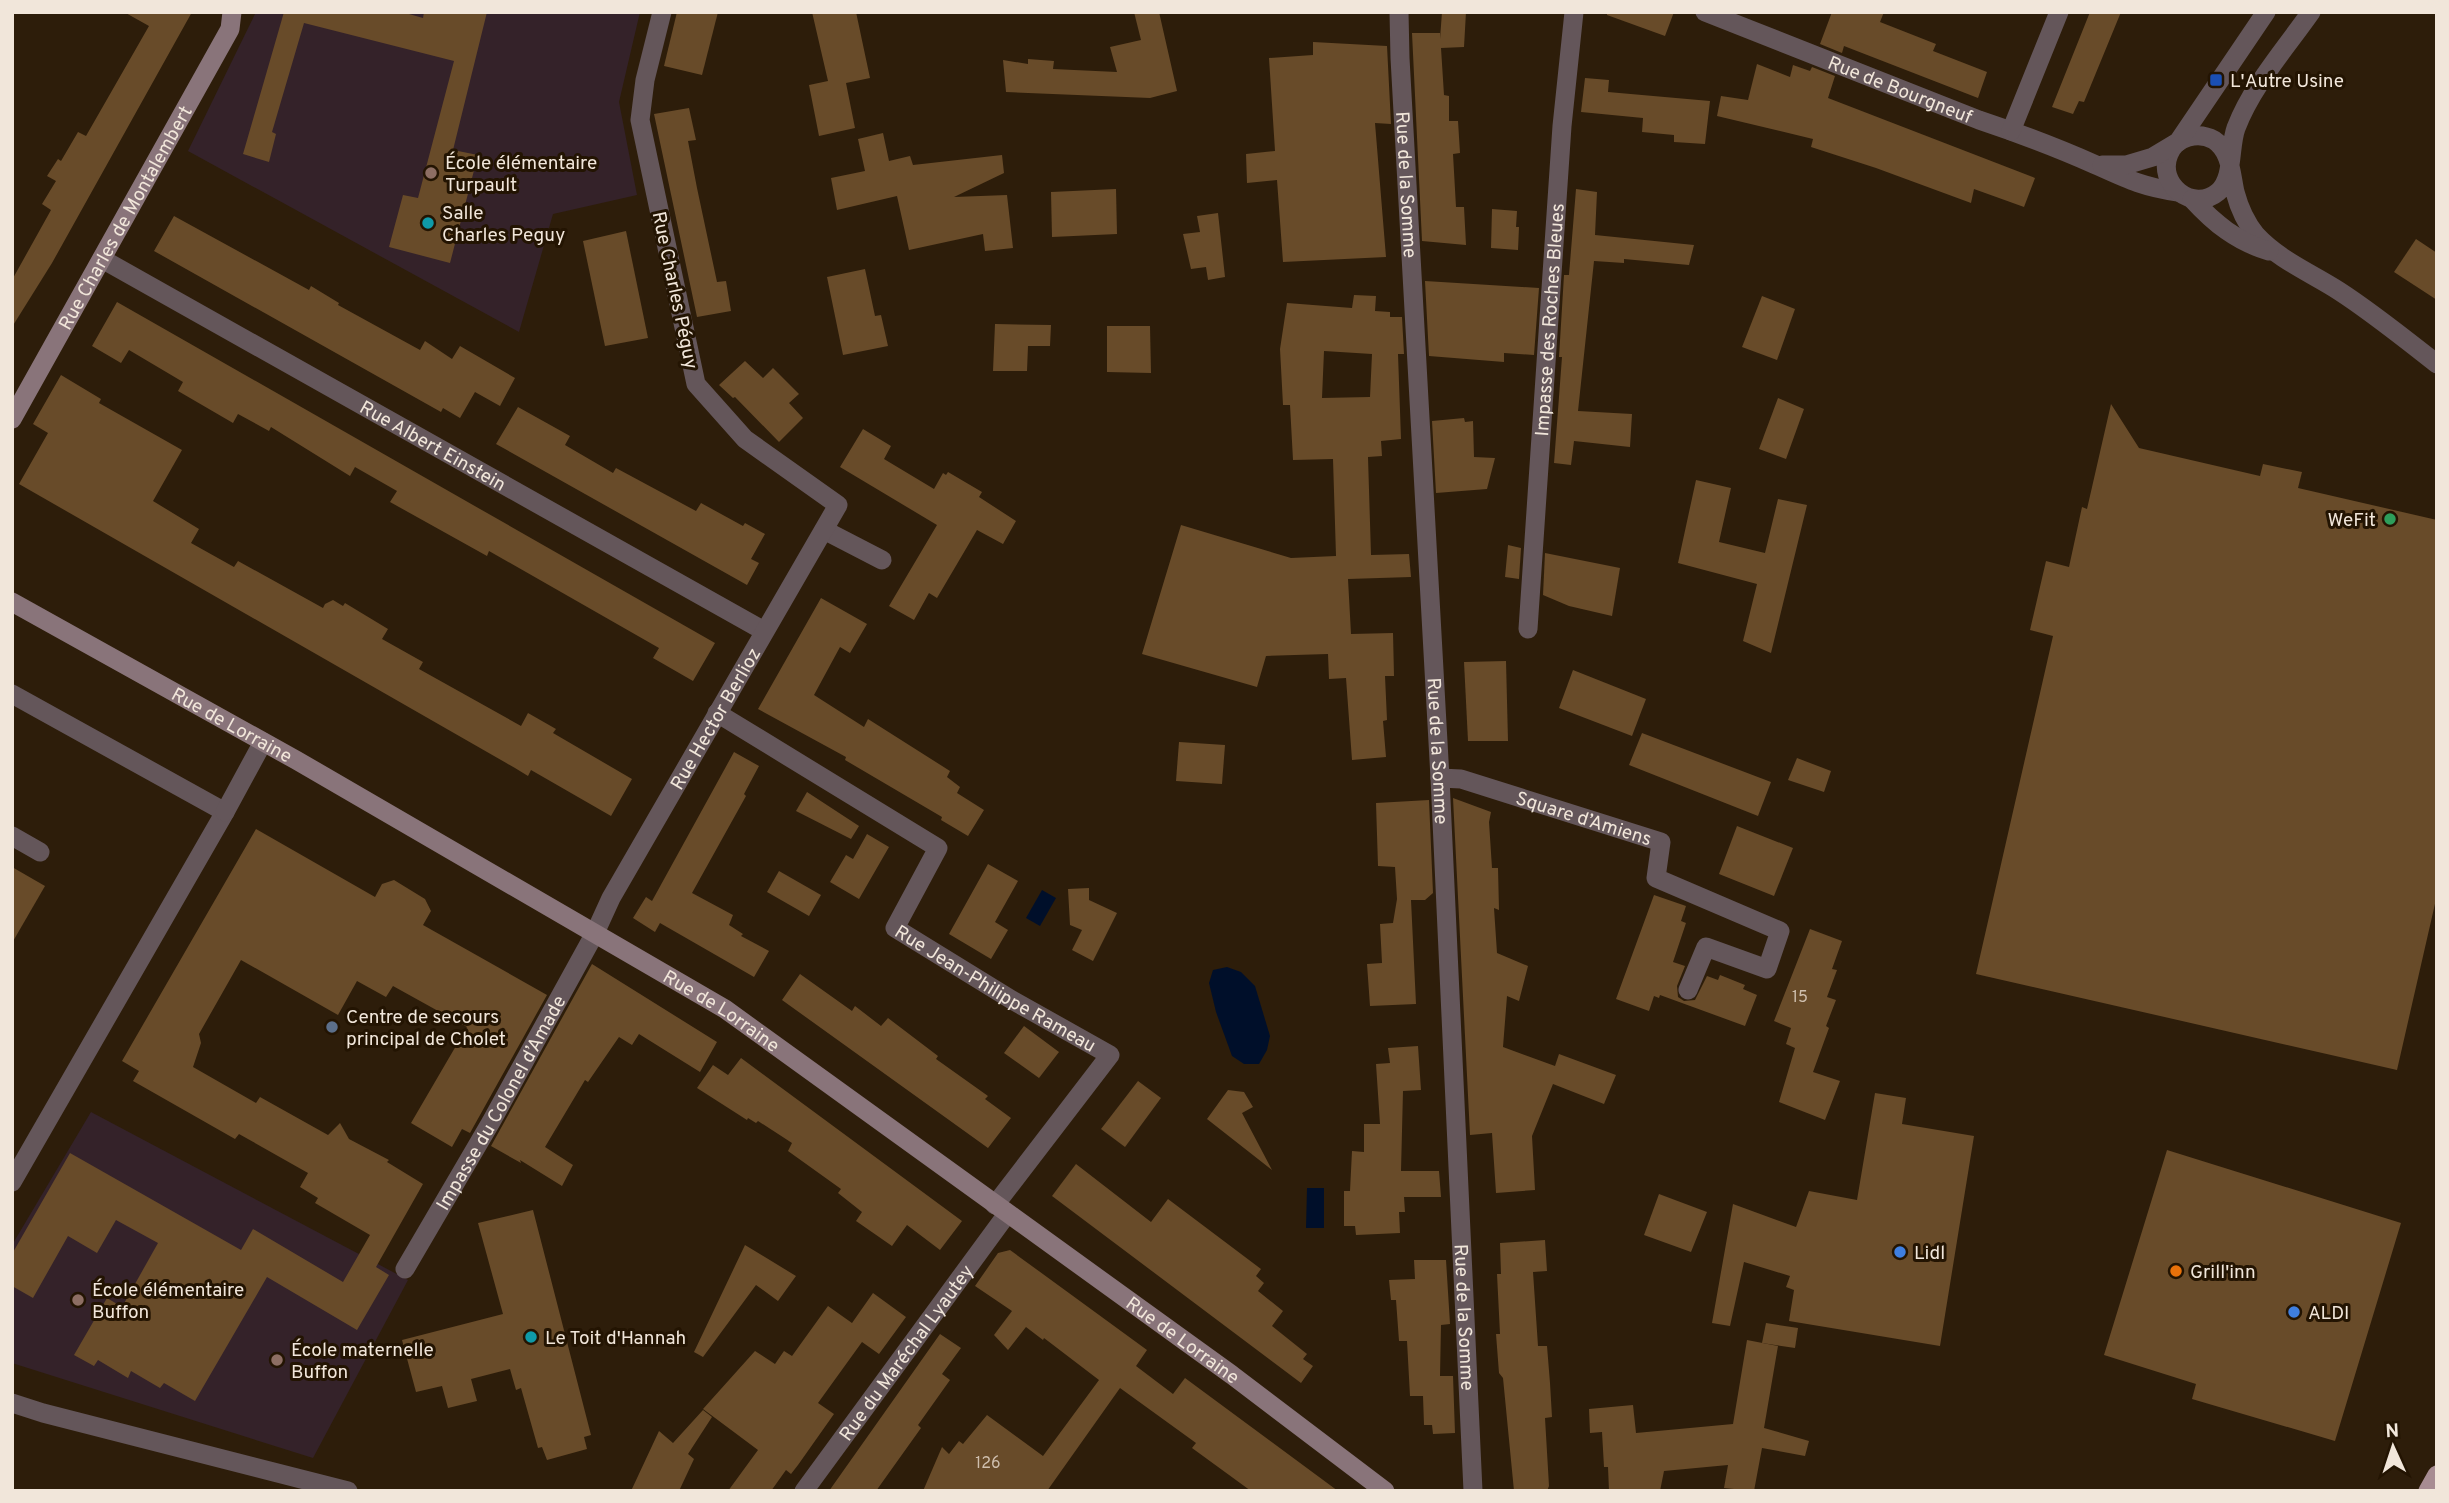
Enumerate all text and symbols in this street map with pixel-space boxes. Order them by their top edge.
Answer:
street label: Rue de Bourgneuf [1824,52,1976,130]
place label: L'Autre Usine [2230,70,2344,94]
marker: L'Autre Usine [2208,72,2224,88]
street label: Rue Charles de Montalembert [54,102,199,335]
street label: Rue de la Somme [1389,111,1421,259]
place label: École élémentaire Turpault [445,151,597,198]
marker: École élémentaire Turpault [423,165,439,181]
place label: Salle Charles Peguy [442,202,565,248]
street label: Impasse des Roches Bleues [1531,203,1571,437]
street label: Rue Charles Péguy [646,209,702,371]
marker: Salle Charles Peguy [420,215,436,231]
street label: Rue Albert Einstein [355,396,510,498]
place label: WeFit [2328,509,2376,533]
marker: WeFit [2382,511,2398,527]
street label: Rue Hector Berlioz [666,644,767,795]
street label: Rue de la Somme [1420,677,1452,825]
street label: Rue de Lorraine [167,683,296,769]
street label: Square d’Amiens [1513,787,1654,852]
street label: Rue Jean-Philippe Rameau [889,921,1100,1059]
street label: Rue de Lorraine [658,966,784,1059]
house number: 15 [1792,988,1808,1008]
street label: Impasse du Colonel d’Amade [432,992,572,1215]
place label: Centre de secours principal de Cholet [346,1006,506,1052]
marker: Centre de secours principal de Cholet [324,1019,340,1035]
place label: Lidl [1914,1242,1945,1266]
street label: Rue de la Somme [1448,1243,1478,1391]
marker: Lidl [1892,1244,1908,1260]
street label: Rue du Maréchal Lyautey [835,1261,980,1446]
place label: Grill'inn [2190,1261,2256,1285]
marker: Grill'inn [2168,1263,2184,1279]
place label: École élémentaire Buffon [92,1278,244,1325]
marker: École élémentaire Buffon [70,1292,86,1308]
street label: Rue de Lorraine [1120,1292,1244,1390]
place label: ALDI [2308,1302,2349,1326]
marker: ALDI [2286,1304,2302,1320]
place label: Le Toit d'Hannah [545,1327,686,1351]
marker: Le Toit d'Hannah [523,1329,539,1345]
place label: École maternelle Buffon [291,1338,434,1385]
marker: École maternelle Buffon [269,1352,285,1368]
north arrow [2358,1412,2428,1482]
text: N [2385,1420,2400,1444]
house number: 126 [975,1454,1001,1474]

